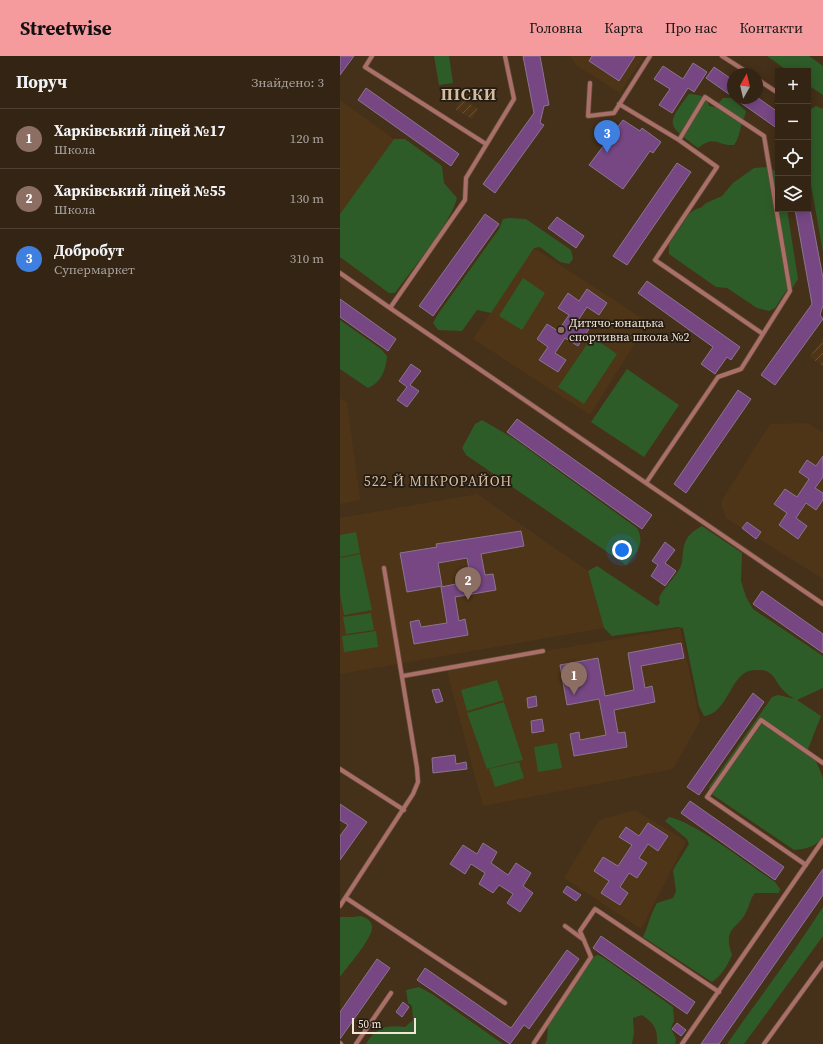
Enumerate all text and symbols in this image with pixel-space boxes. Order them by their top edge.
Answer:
text: Streetwise [20,15,112,41]
text: Головна [529,18,582,38]
text: Карта [604,18,643,38]
text: Про нас [665,18,717,38]
text: Контакти [739,18,803,38]
north arrow [727,68,763,104]
map controls [775,68,811,212]
button: + [775,68,811,104]
text: Поруч [16,70,67,94]
text: Знайдено: 3 [251,74,324,91]
district label: ПІСКИ [441,83,497,105]
button: − [775,104,811,140]
text: Харківський ліцей №17 [54,120,226,141]
pin: 3 [594,120,620,153]
text: 1 [25,130,33,147]
text: 120 m [290,130,324,147]
button: locate [775,140,811,176]
text: Школа [54,141,95,158]
button: layers [775,176,811,212]
text: Харківський ліцей №55 [54,180,226,201]
text: 2 [25,190,33,207]
text: 130 m [290,190,324,207]
text: Школа [54,201,95,218]
text: Добробут [54,240,124,261]
text: 3 [25,250,33,267]
text: 310 m [290,250,324,267]
text: Супермаркет [54,261,135,278]
place label: Дитячо-юнацька спортивна школа №2 [569,315,689,345]
marker: Дитячо-юнацька спортивна школа №2 [556,325,566,335]
district label: 522-Й МІКРОРАЙОН [364,471,512,491]
your location [612,540,632,560]
pin: 2 [455,567,481,600]
pin: 1 [561,662,587,695]
scale bar [352,1016,416,1035]
text: 50 m [358,1017,381,1032]

